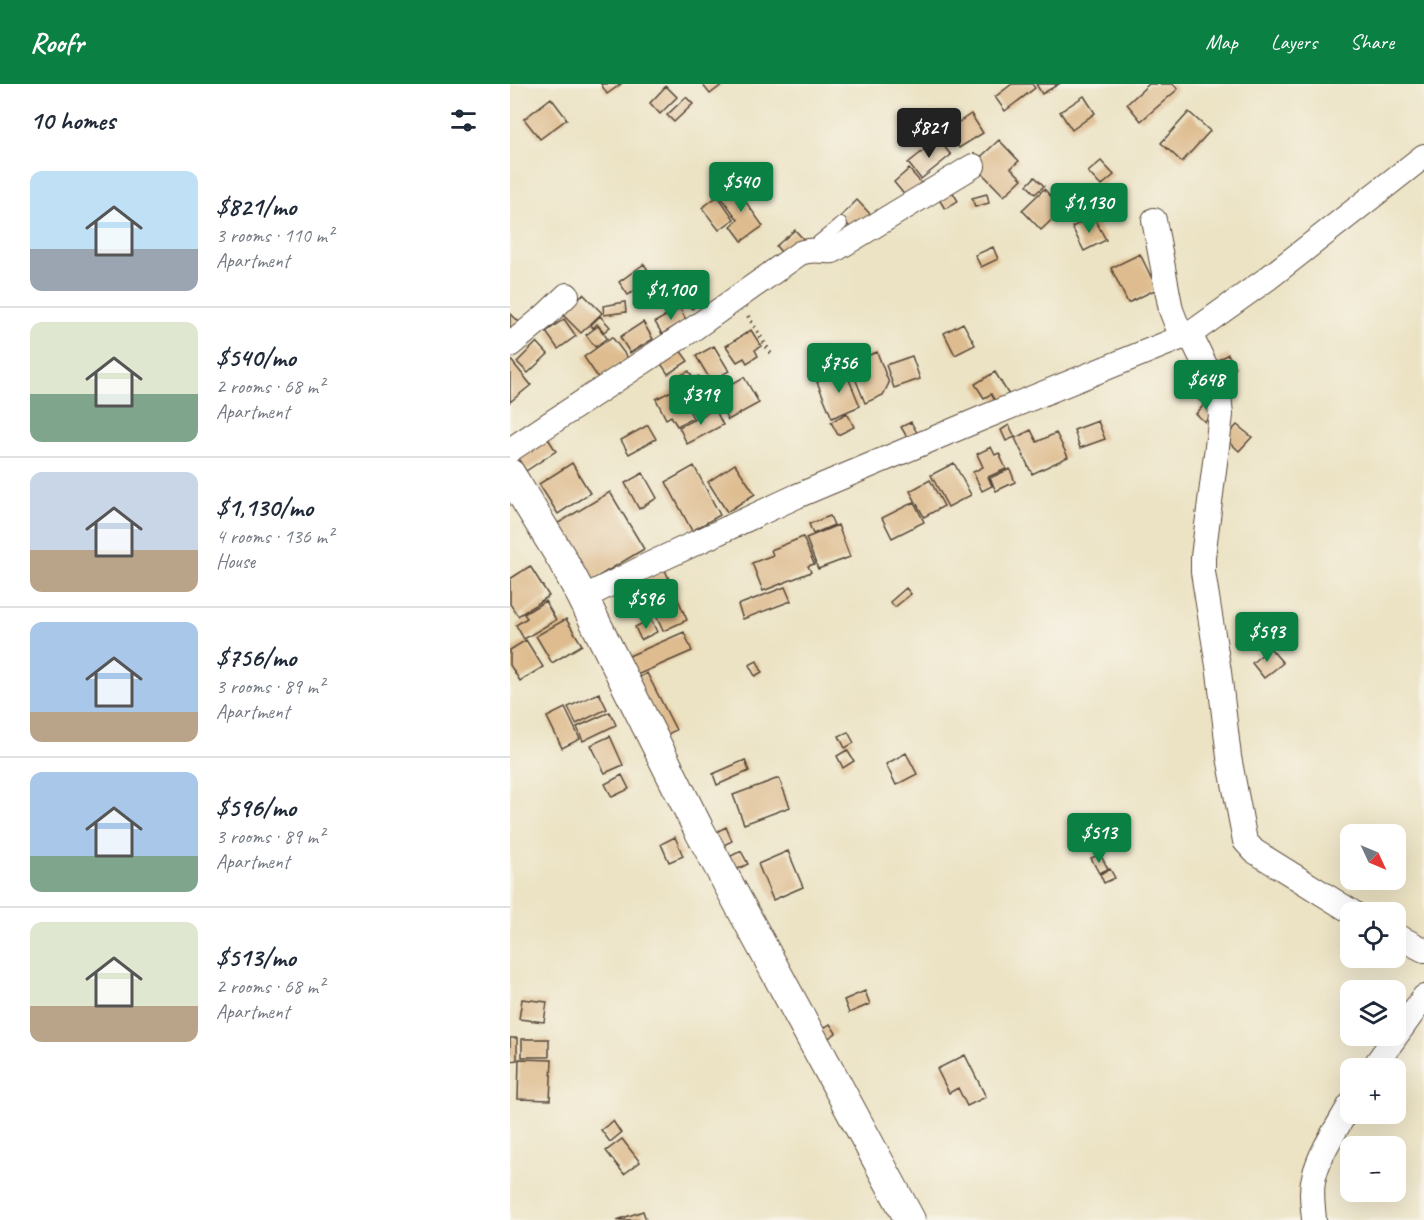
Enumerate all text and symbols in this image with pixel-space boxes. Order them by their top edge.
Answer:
text: Roofr [30,25,84,60]
text: Map [1205,29,1238,55]
text: Layers [1271,29,1317,55]
text: Share [1350,29,1394,55]
text: 10 homes [30,104,115,137]
icon: filters [447,104,480,137]
pin: $821 [893,108,965,159]
text: $821 [911,115,947,140]
pin: $540 [705,162,777,213]
text: $540 [723,169,759,194]
pin: $1,130 [1040,183,1138,234]
text: $821/mo [216,190,296,223]
text: $1,130 [1065,190,1113,215]
icon: home [78,195,150,267]
text: 3 rooms · 110 m² [216,223,333,248]
text: Apartment [216,248,289,273]
pin: $1,100 [622,270,720,321]
text: $1,100 [647,277,695,302]
text: $540/mo [216,341,296,374]
pin: $756 [803,343,875,394]
icon: home [78,346,150,418]
text: $756 [821,350,857,375]
pin: $648 [1170,360,1242,411]
text: $648 [1188,367,1224,392]
text: 2 rooms · 68 m² [216,374,324,399]
pin: $319 [665,375,737,426]
text: $319 [683,382,719,407]
text: Apartment [216,399,289,424]
text: $1,130/mo [216,491,313,524]
icon: home [78,496,150,568]
text: 4 rooms · 136 m² [216,524,333,549]
text: House [216,549,255,574]
pin: $596 [610,579,682,630]
text: $596 [628,586,664,611]
pin: $593 [1231,612,1303,663]
text: $593 [1249,619,1285,644]
text: $756/mo [216,641,296,674]
icon: home [78,646,150,718]
text: 3 rooms · 89 m² [216,674,324,699]
text: Apartment [216,699,289,724]
text: $596/mo [216,791,296,824]
icon: home [78,796,150,868]
pin: $513 [1063,813,1135,864]
text: $513 [1081,820,1117,845]
text: 3 rooms · 89 m² [216,824,324,849]
north arrow [1340,824,1406,890]
map controls [1340,824,1406,1202]
text: Apartment [216,849,289,874]
button: locate [1340,902,1406,968]
text: $513/mo [216,941,296,974]
icon: home [78,946,150,1018]
text: 2 rooms · 68 m² [216,974,324,999]
button: layers [1340,980,1406,1046]
text: Apartment [216,999,289,1024]
button: + [1340,1058,1406,1124]
button: − [1340,1136,1406,1202]

